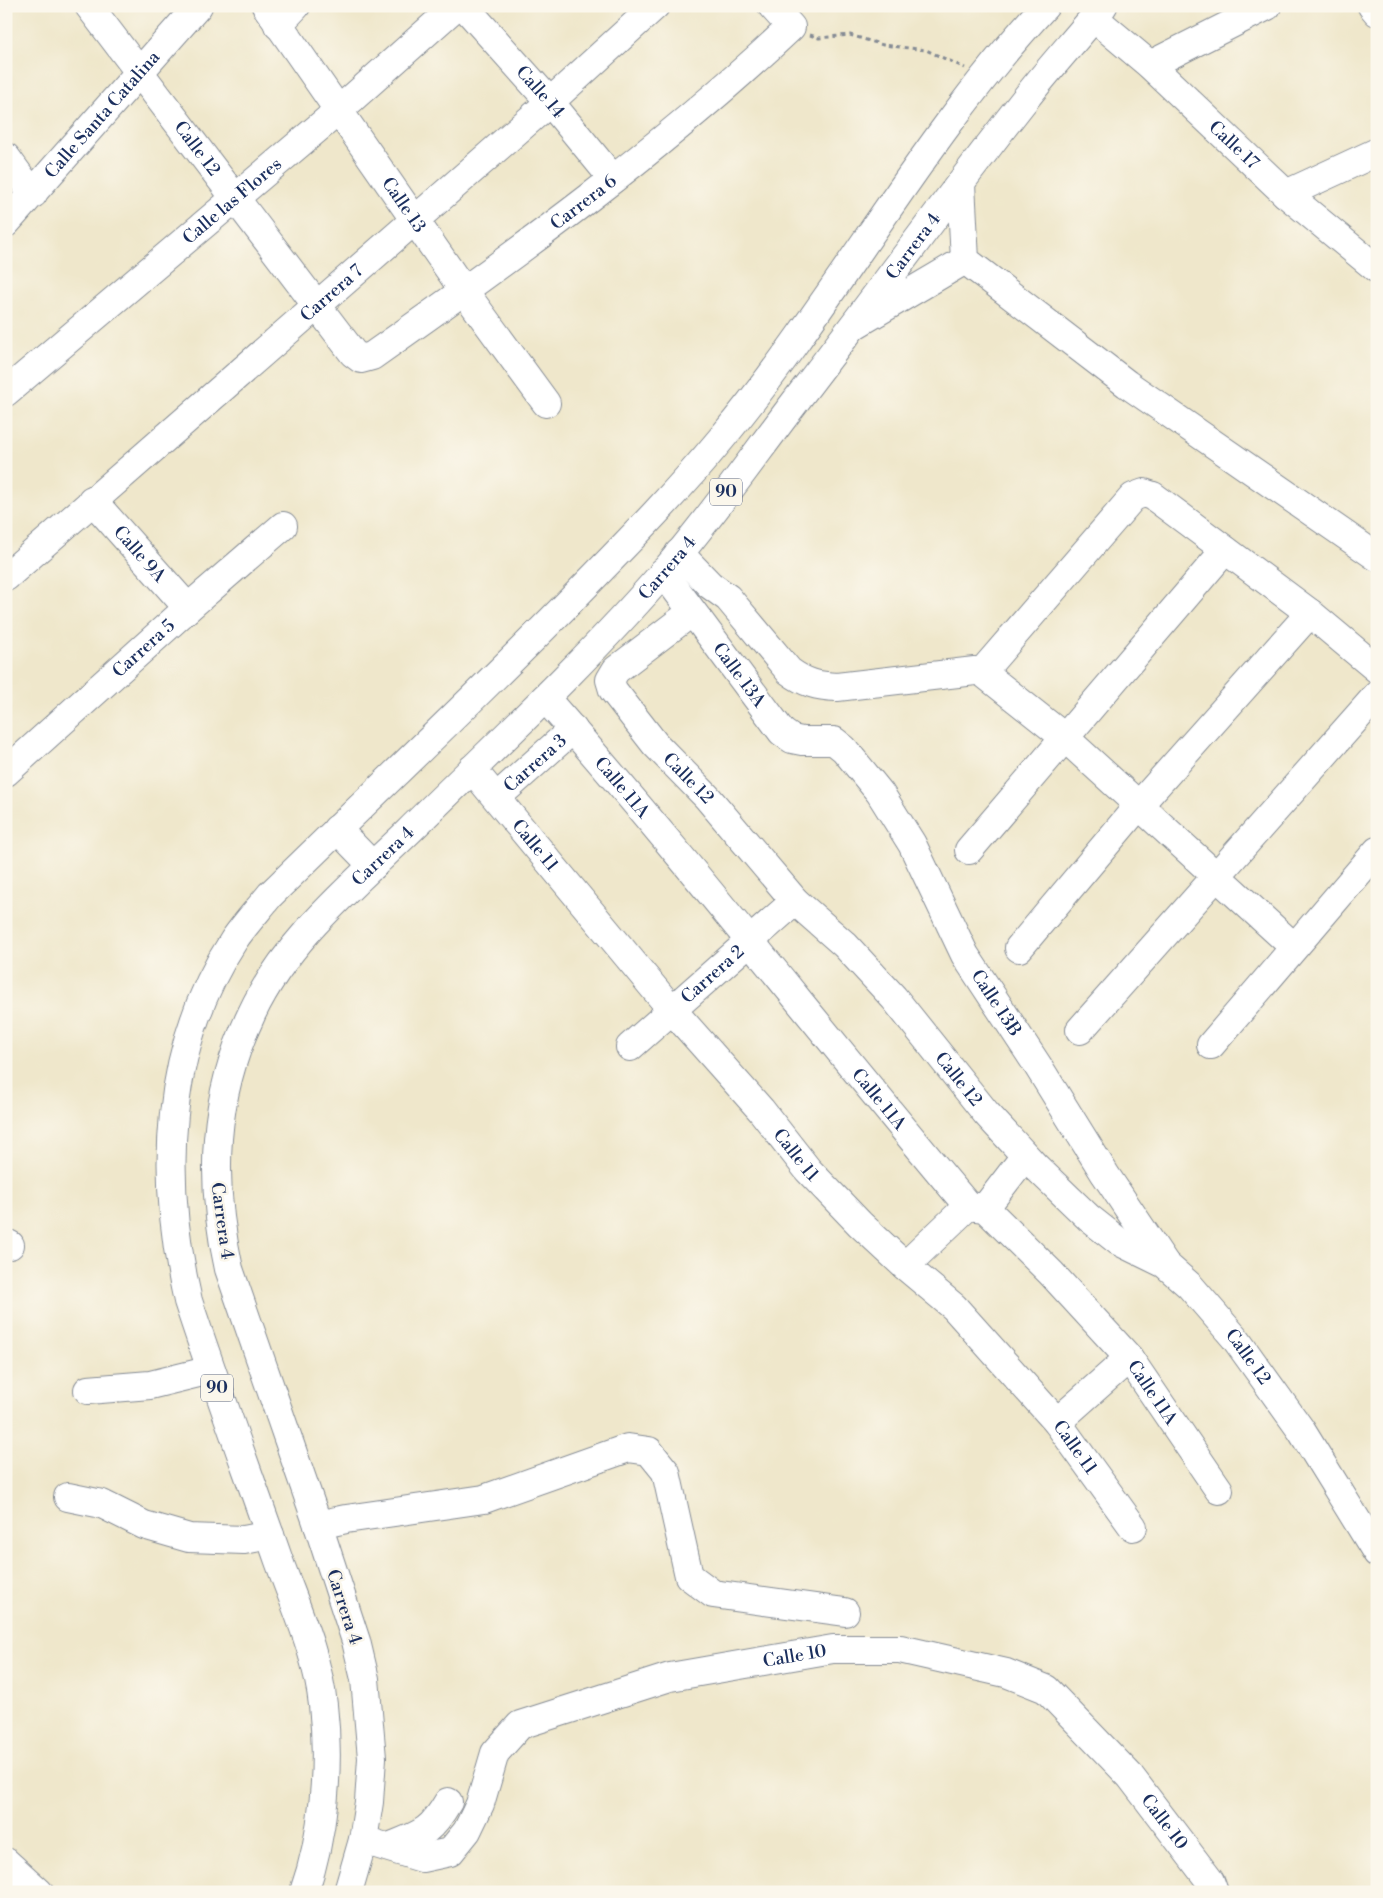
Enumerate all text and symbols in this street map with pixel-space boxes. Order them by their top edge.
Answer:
street label: Calle Santa Catalina [39,45,165,183]
street label: Calle 14 [511,61,570,123]
street label: Calle 17 [1204,115,1264,174]
street label: Calle 12 [169,116,226,181]
street label: Calle las Flores [178,152,286,249]
street label: Carrera 6 [546,169,621,235]
street label: Calle 13 [377,172,431,237]
street label: Carrera 4 [881,208,946,284]
street label: Carrera 7 [295,259,368,327]
road number: 90 [710,478,742,506]
street label: Calle 9A [109,521,172,587]
street label: Carrera 4 [633,531,701,605]
street label: Carrera 5 [107,614,180,682]
street label: Calle 13A [708,638,771,712]
street label: Carrera 3 [499,729,571,797]
street label: Calle 12 [658,748,719,808]
street label: Calle 11A [590,752,655,823]
street label: Calle 11 [507,814,564,876]
street label: Carrera 4 [347,821,419,891]
street label: Carrera 2 [676,940,749,1008]
street label: Calle 13B [966,965,1027,1041]
street label: Calle 12 [930,1047,987,1111]
street label: Calle 11A [847,1063,912,1135]
street label: Calle 11 [768,1124,824,1186]
street label: Carrera 4 [205,1181,239,1261]
street label: Calle 12 [1220,1324,1276,1389]
street label: Calle 11A [1122,1356,1183,1430]
road number: 90 [201,1375,233,1402]
street label: Calle 11 [1048,1416,1102,1479]
street label: Carrera 4 [321,1567,367,1648]
street label: Calle 10 [761,1639,828,1672]
street label: Calle 10 [1136,1789,1193,1854]

